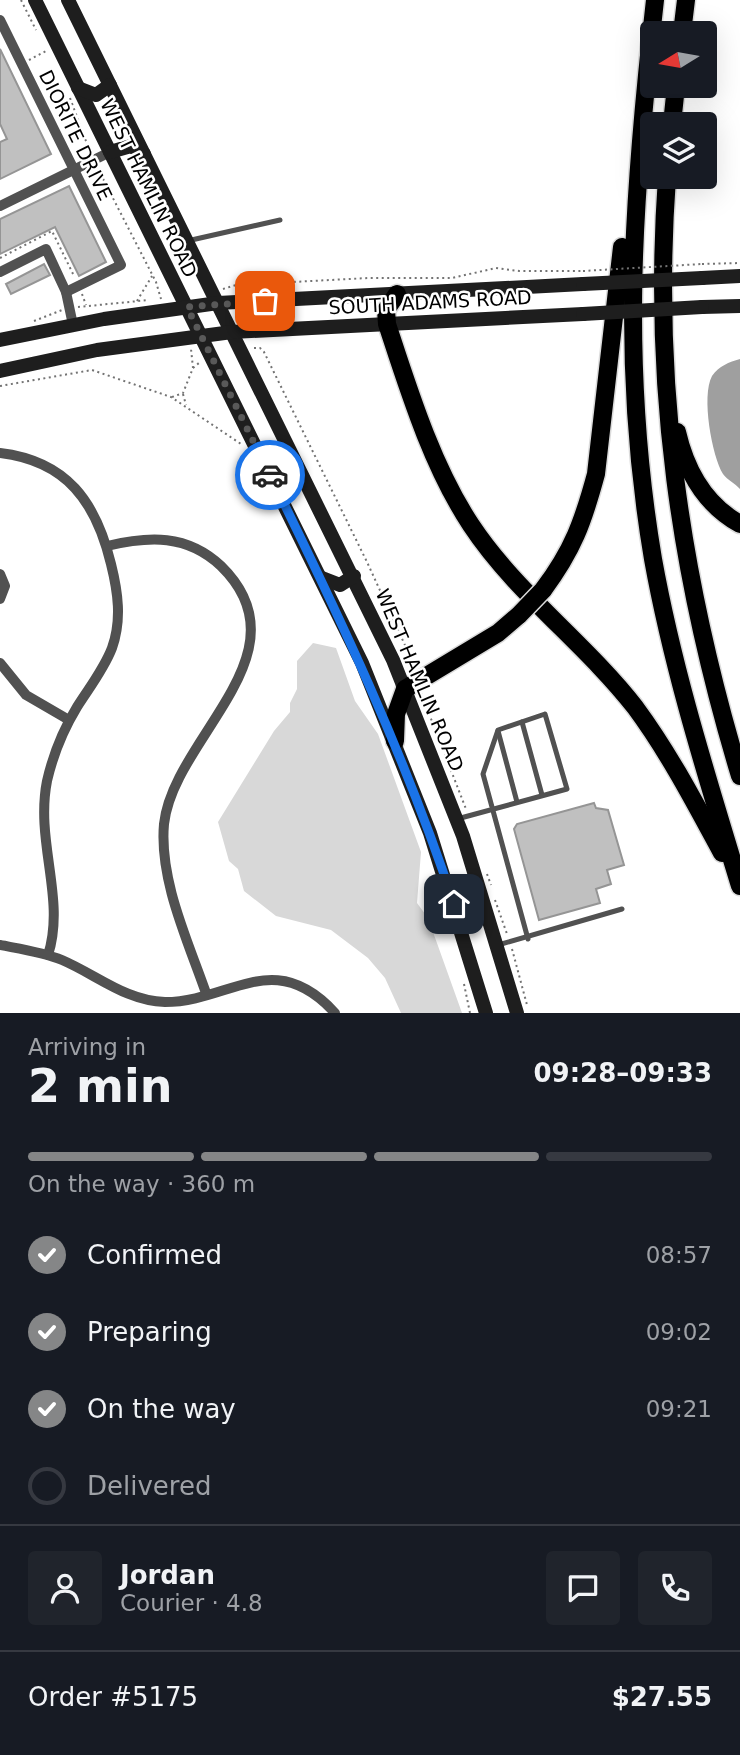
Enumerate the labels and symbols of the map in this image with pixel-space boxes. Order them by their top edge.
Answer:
north arrow [640,21,718,98]
street label: DIORITE DRIVE [35,66,117,204]
street label: WEST HAMLIN ROAD [96,95,202,281]
pin [235,271,295,331]
street label: SOUTH ADAMS ROAD [328,286,532,318]
courier [235,440,305,510]
street label: WEST HAMLIN ROAD [372,585,468,775]
pin [424,874,484,934]

